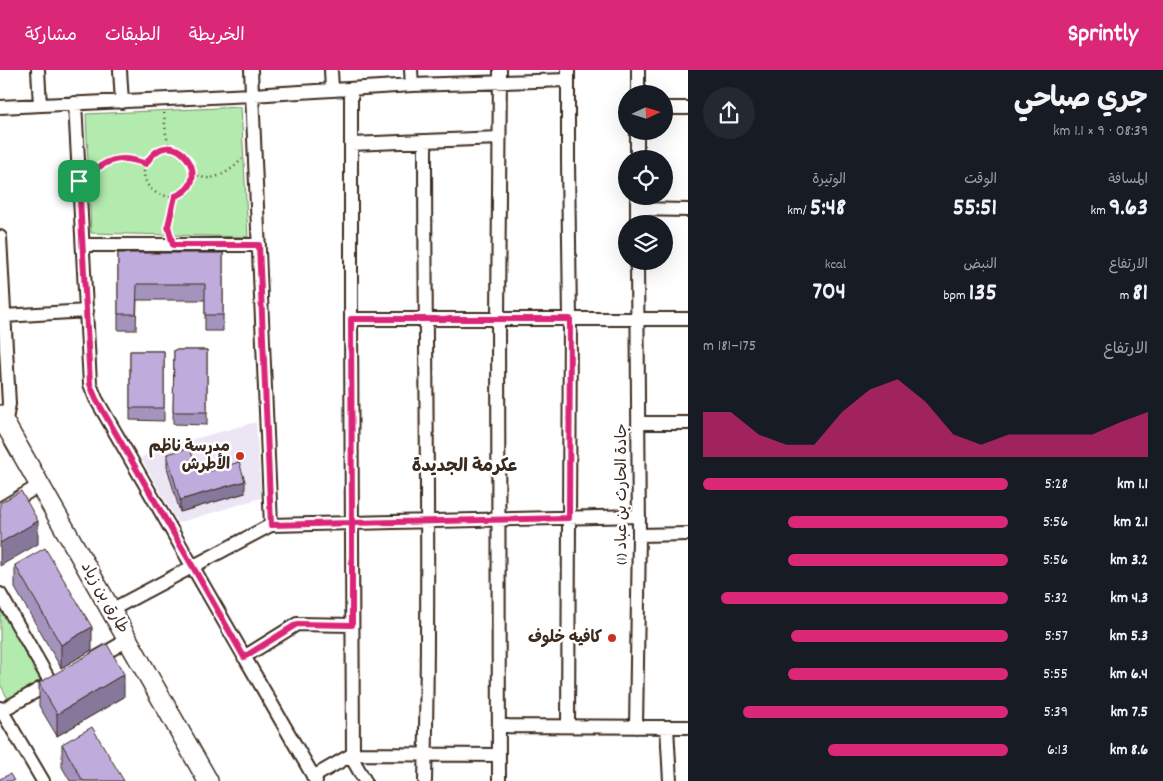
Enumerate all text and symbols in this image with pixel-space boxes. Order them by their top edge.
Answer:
text: Sprintly [1068,18,1138,52]
text: مشاركة [25,24,77,49]
text: الطبقات [105,24,161,49]
text: الخريطة [189,24,245,49]
text: جري صباحي [1014,81,1148,121]
north arrow [618,85,672,140]
map controls [618,85,673,270]
button: share [703,87,755,139]
text: 08:39 · 9 × 1.1 km [1053,120,1148,143]
button: locate [618,150,673,205]
pin [58,160,100,202]
icon: arrive [65,167,93,195]
text: الوتيرة [812,170,846,190]
text: الوقت [964,170,997,190]
text: المسافة [1108,170,1148,190]
text: 5:48 [810,191,846,227]
text: 55:51 [953,191,997,227]
text: 9.63 [1109,191,1148,227]
text: /km [787,201,810,221]
text: km [1090,201,1109,221]
button: layers [618,215,673,270]
text: kcal [825,255,846,275]
text: النبض [964,255,997,275]
text: الارتفاع [1109,255,1148,275]
text: 704 [812,275,846,311]
text: 135 [969,276,997,312]
text: 81 [1132,276,1148,312]
text: bpm [943,286,969,306]
text: m [1120,286,1132,306]
text: 175–181 m [703,335,756,358]
text: الارتفاع [1103,338,1148,361]
street label: جادة الحارث بن عباد (1) [611,423,634,565]
place label: مدرسة ناظم الأطرش [149,436,230,477]
marker: مدرسة ناظم الأطرش [234,450,246,462]
district label: عكرمة الجديدة [412,455,518,480]
text: 5:28 [1045,473,1068,496]
text: 1.1 km [1117,473,1148,496]
text: 5:56 [1043,511,1068,534]
text: 2.1 km [1114,511,1148,534]
text: 5:56 [1043,549,1068,572]
text: 3.2 km [1110,549,1148,572]
street label: طارق بن زياد [74,558,134,638]
text: 5:32 [1044,587,1068,610]
text: 4.3 km [1110,587,1148,610]
text: 5:57 [1044,625,1068,648]
text: 5.3 km [1110,625,1148,648]
place label: كافيه خلوف [528,627,602,650]
marker: كافيه خلوف [606,632,618,644]
text: 5:55 [1043,663,1068,686]
text: 6.4 km [1110,663,1148,686]
text: 5:39 [1044,701,1068,724]
text: 7.5 km [1111,701,1148,724]
text: 6:13 [1047,739,1068,762]
text: 8.6 km [1110,739,1148,762]

